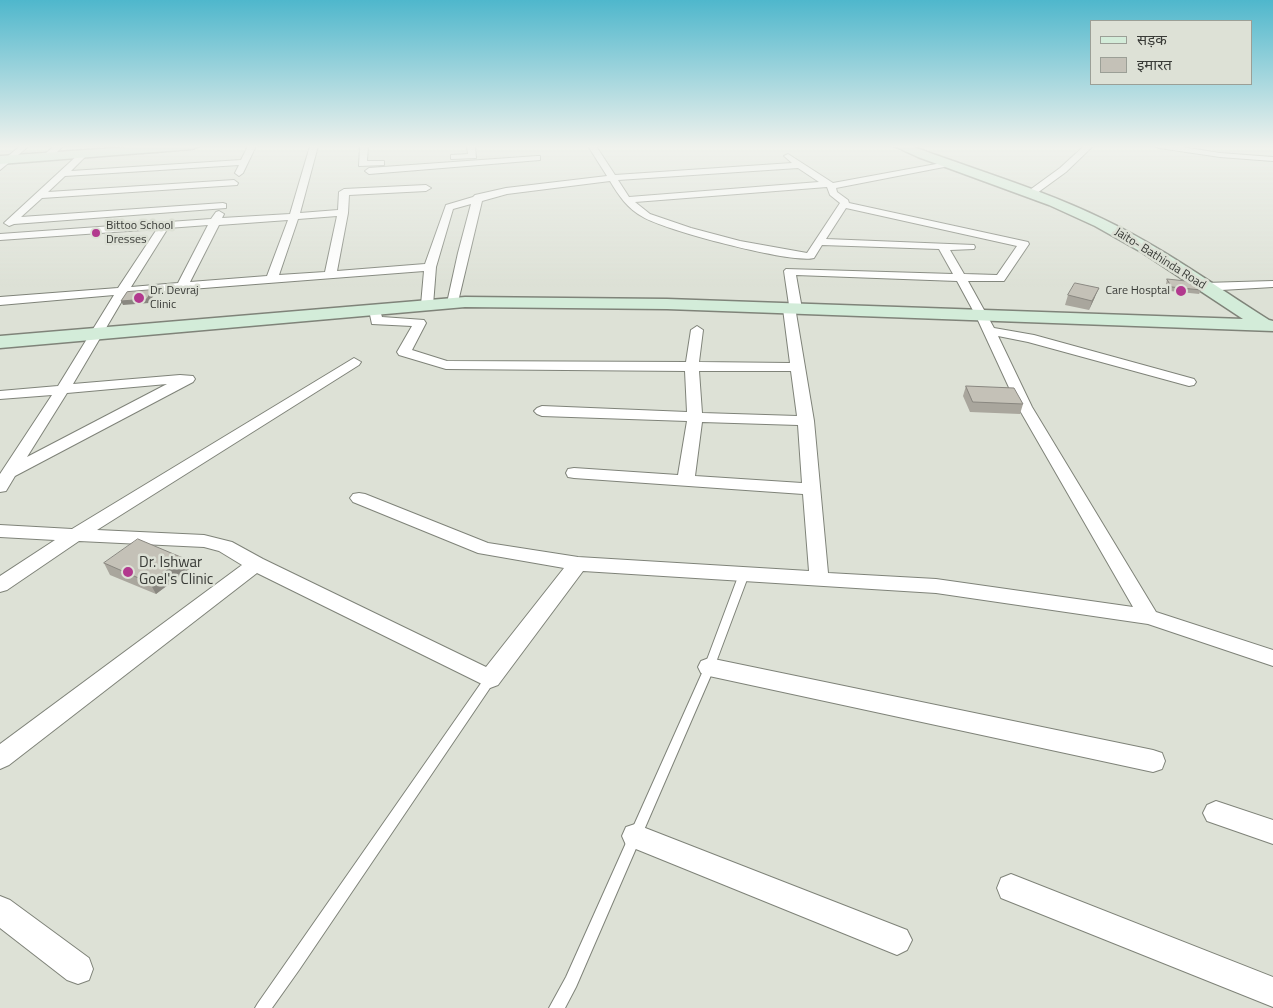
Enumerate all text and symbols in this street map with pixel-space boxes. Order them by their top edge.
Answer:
legend [1090,20,1253,85]
text: सड़क [1137,28,1167,51]
text: इमारत [1137,53,1172,76]
place label: Bittoo School Dresses [106,219,173,247]
street label: Jaito- Bathinda Road [1112,225,1208,293]
marker: Bittoo School Dresses [90,227,102,239]
place label: Dr. Devraj Clinic [150,284,199,312]
place label: Care Hosptal [1105,284,1170,298]
marker: Care Hosptal [1174,284,1188,298]
marker: Dr. Devraj Clinic [132,291,146,305]
place label: Dr. Ishwar Goel's Clinic [139,554,213,589]
marker: Dr. Ishwar Goel's Clinic [121,565,135,579]

